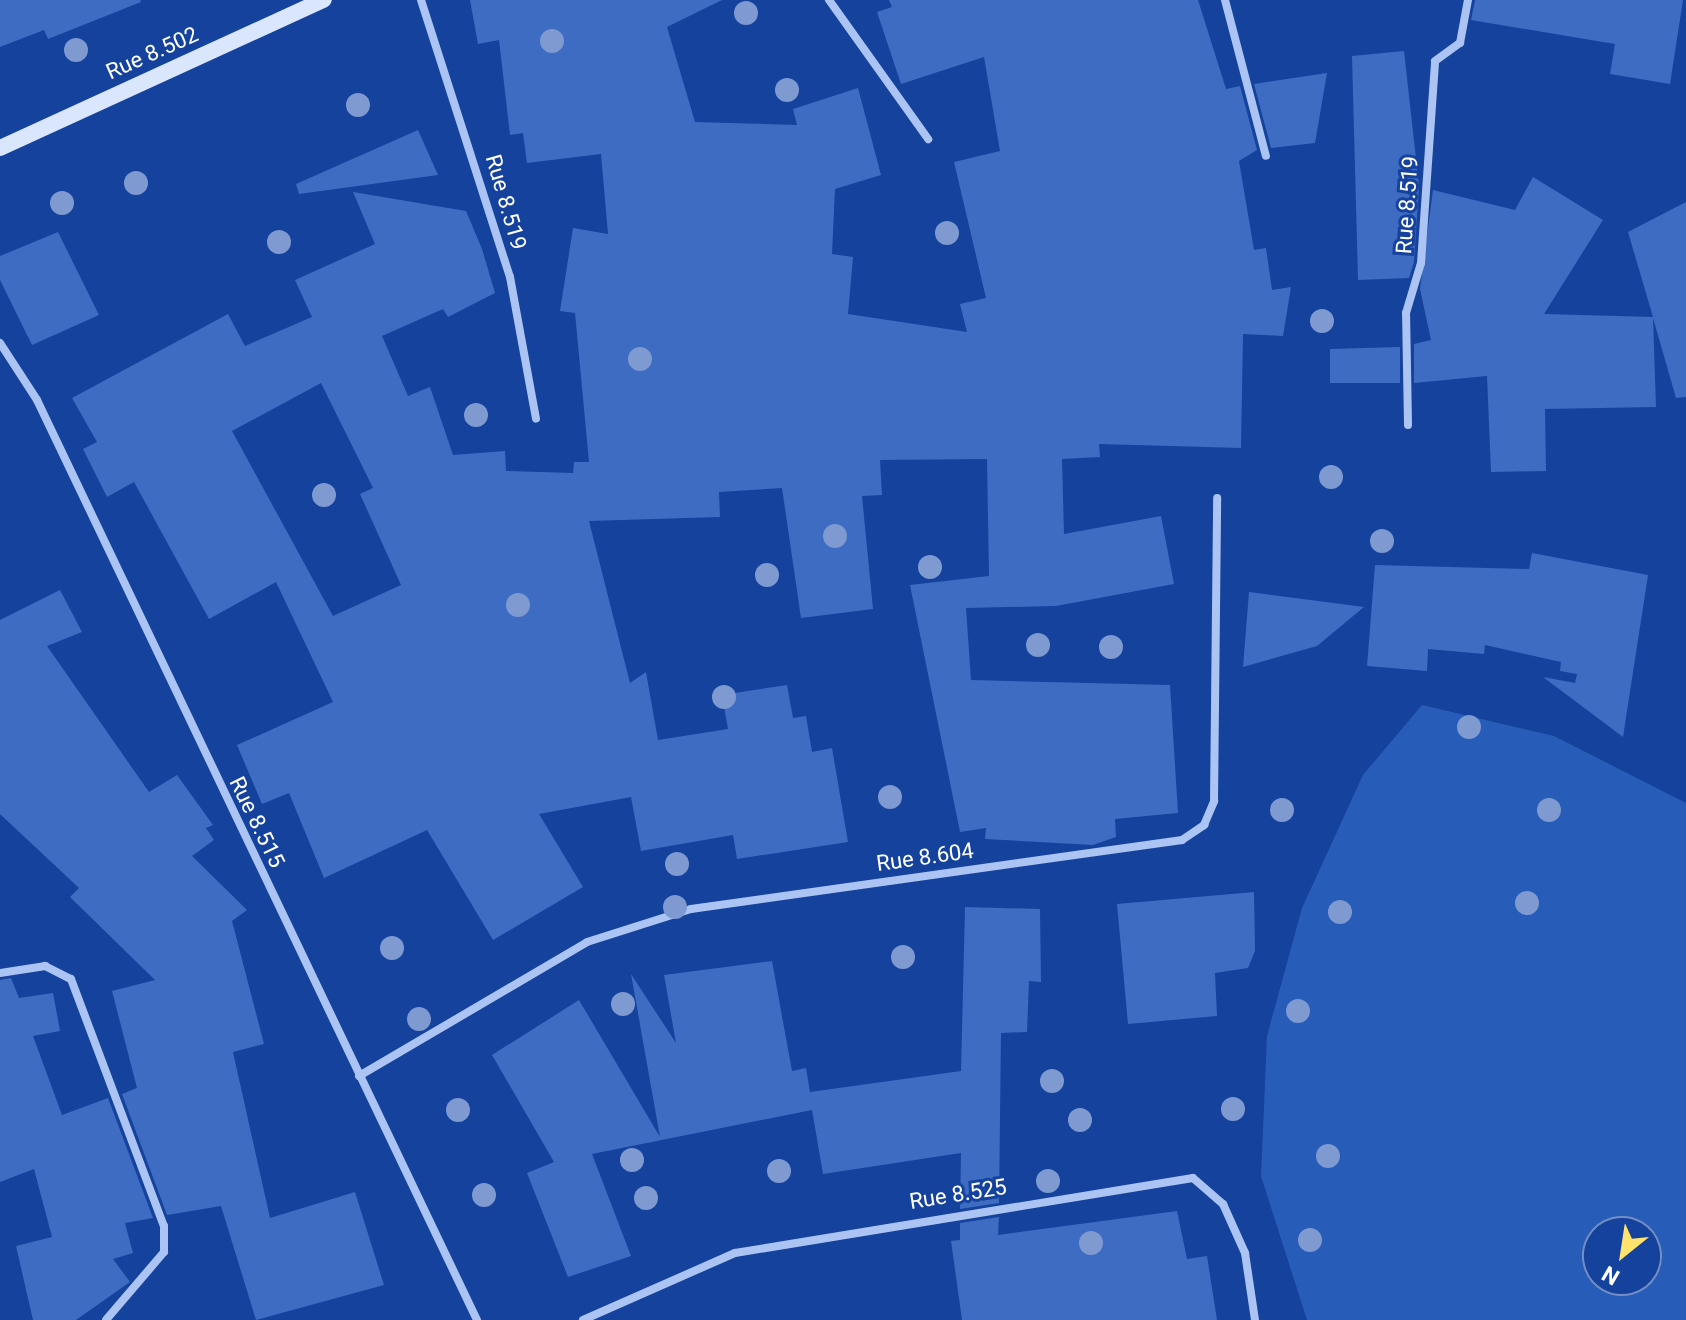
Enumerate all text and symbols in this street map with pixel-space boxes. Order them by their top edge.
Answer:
street label: Rue 8.502 [102,21,202,85]
street label: Rue 8.519 [480,151,532,253]
street label: Rue 8.519 [1390,155,1424,255]
street label: Rue 8.515 [224,772,290,872]
street label: Rue 8.604 [875,837,975,877]
street label: Rue 8.525 [908,1173,1008,1215]
north arrow [1582,1216,1662,1296]
text: N [1598,1261,1624,1290]

